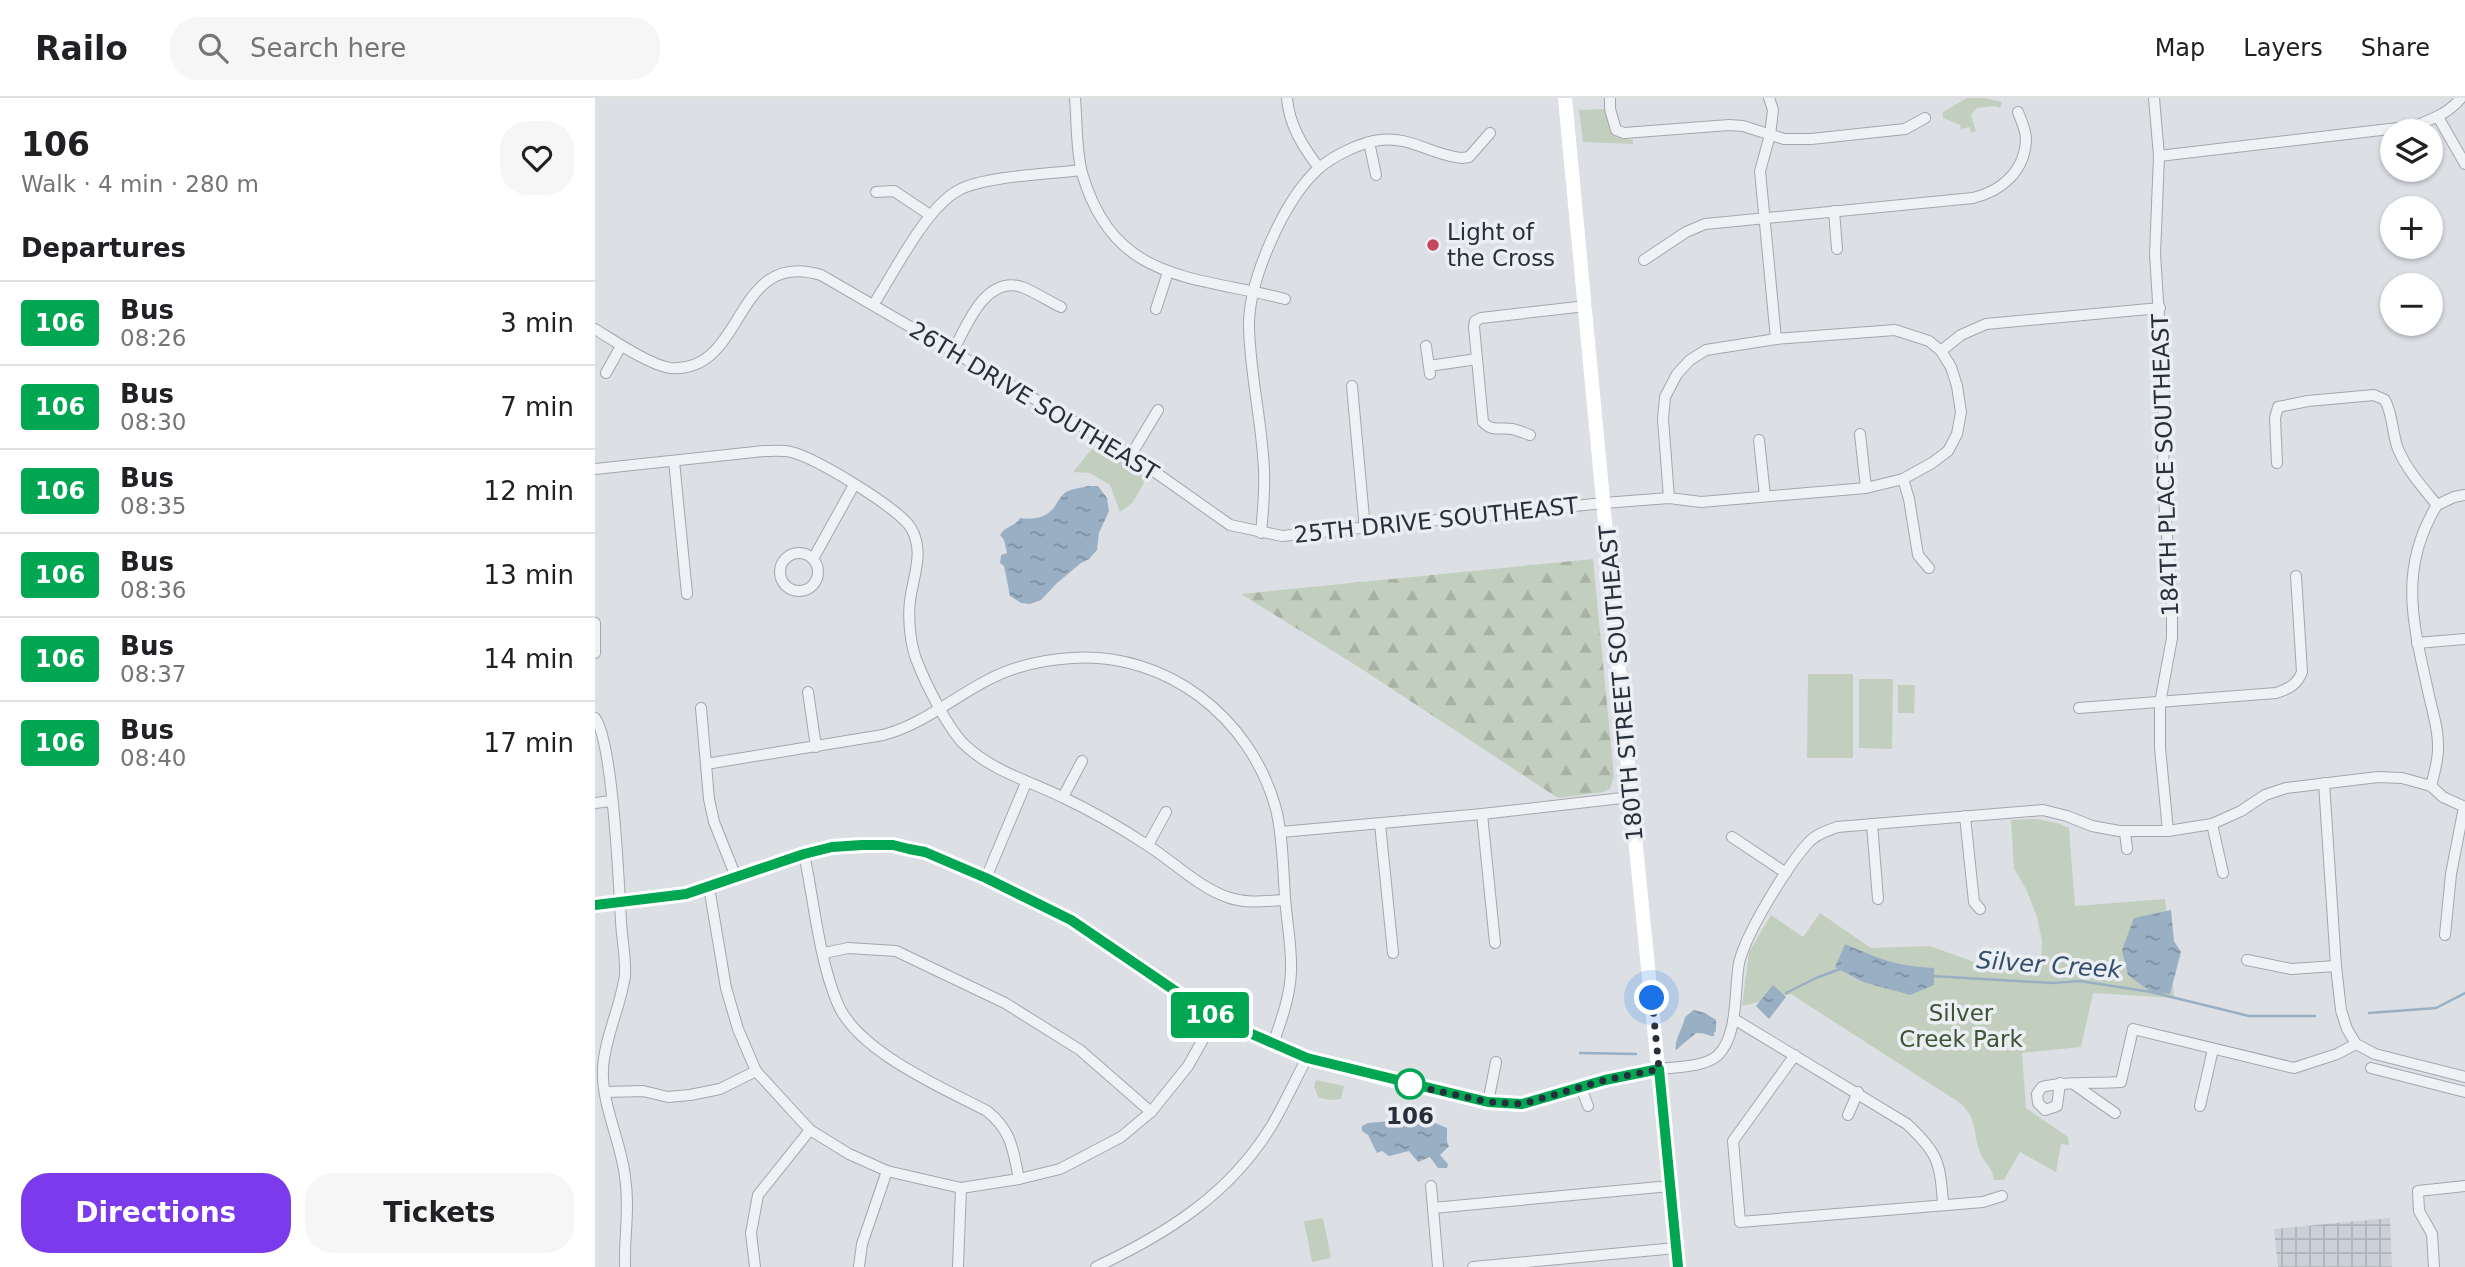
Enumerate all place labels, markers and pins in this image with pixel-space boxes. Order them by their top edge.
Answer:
place label: Light of the Cross [1447,219,1555,271]
marker: Light of the Cross [1425,237,1441,253]
line badge: 106 [1170,992,1250,1038]
marker: 106 [1395,1069,1425,1099]
place label: 106 [1386,1103,1434,1129]

